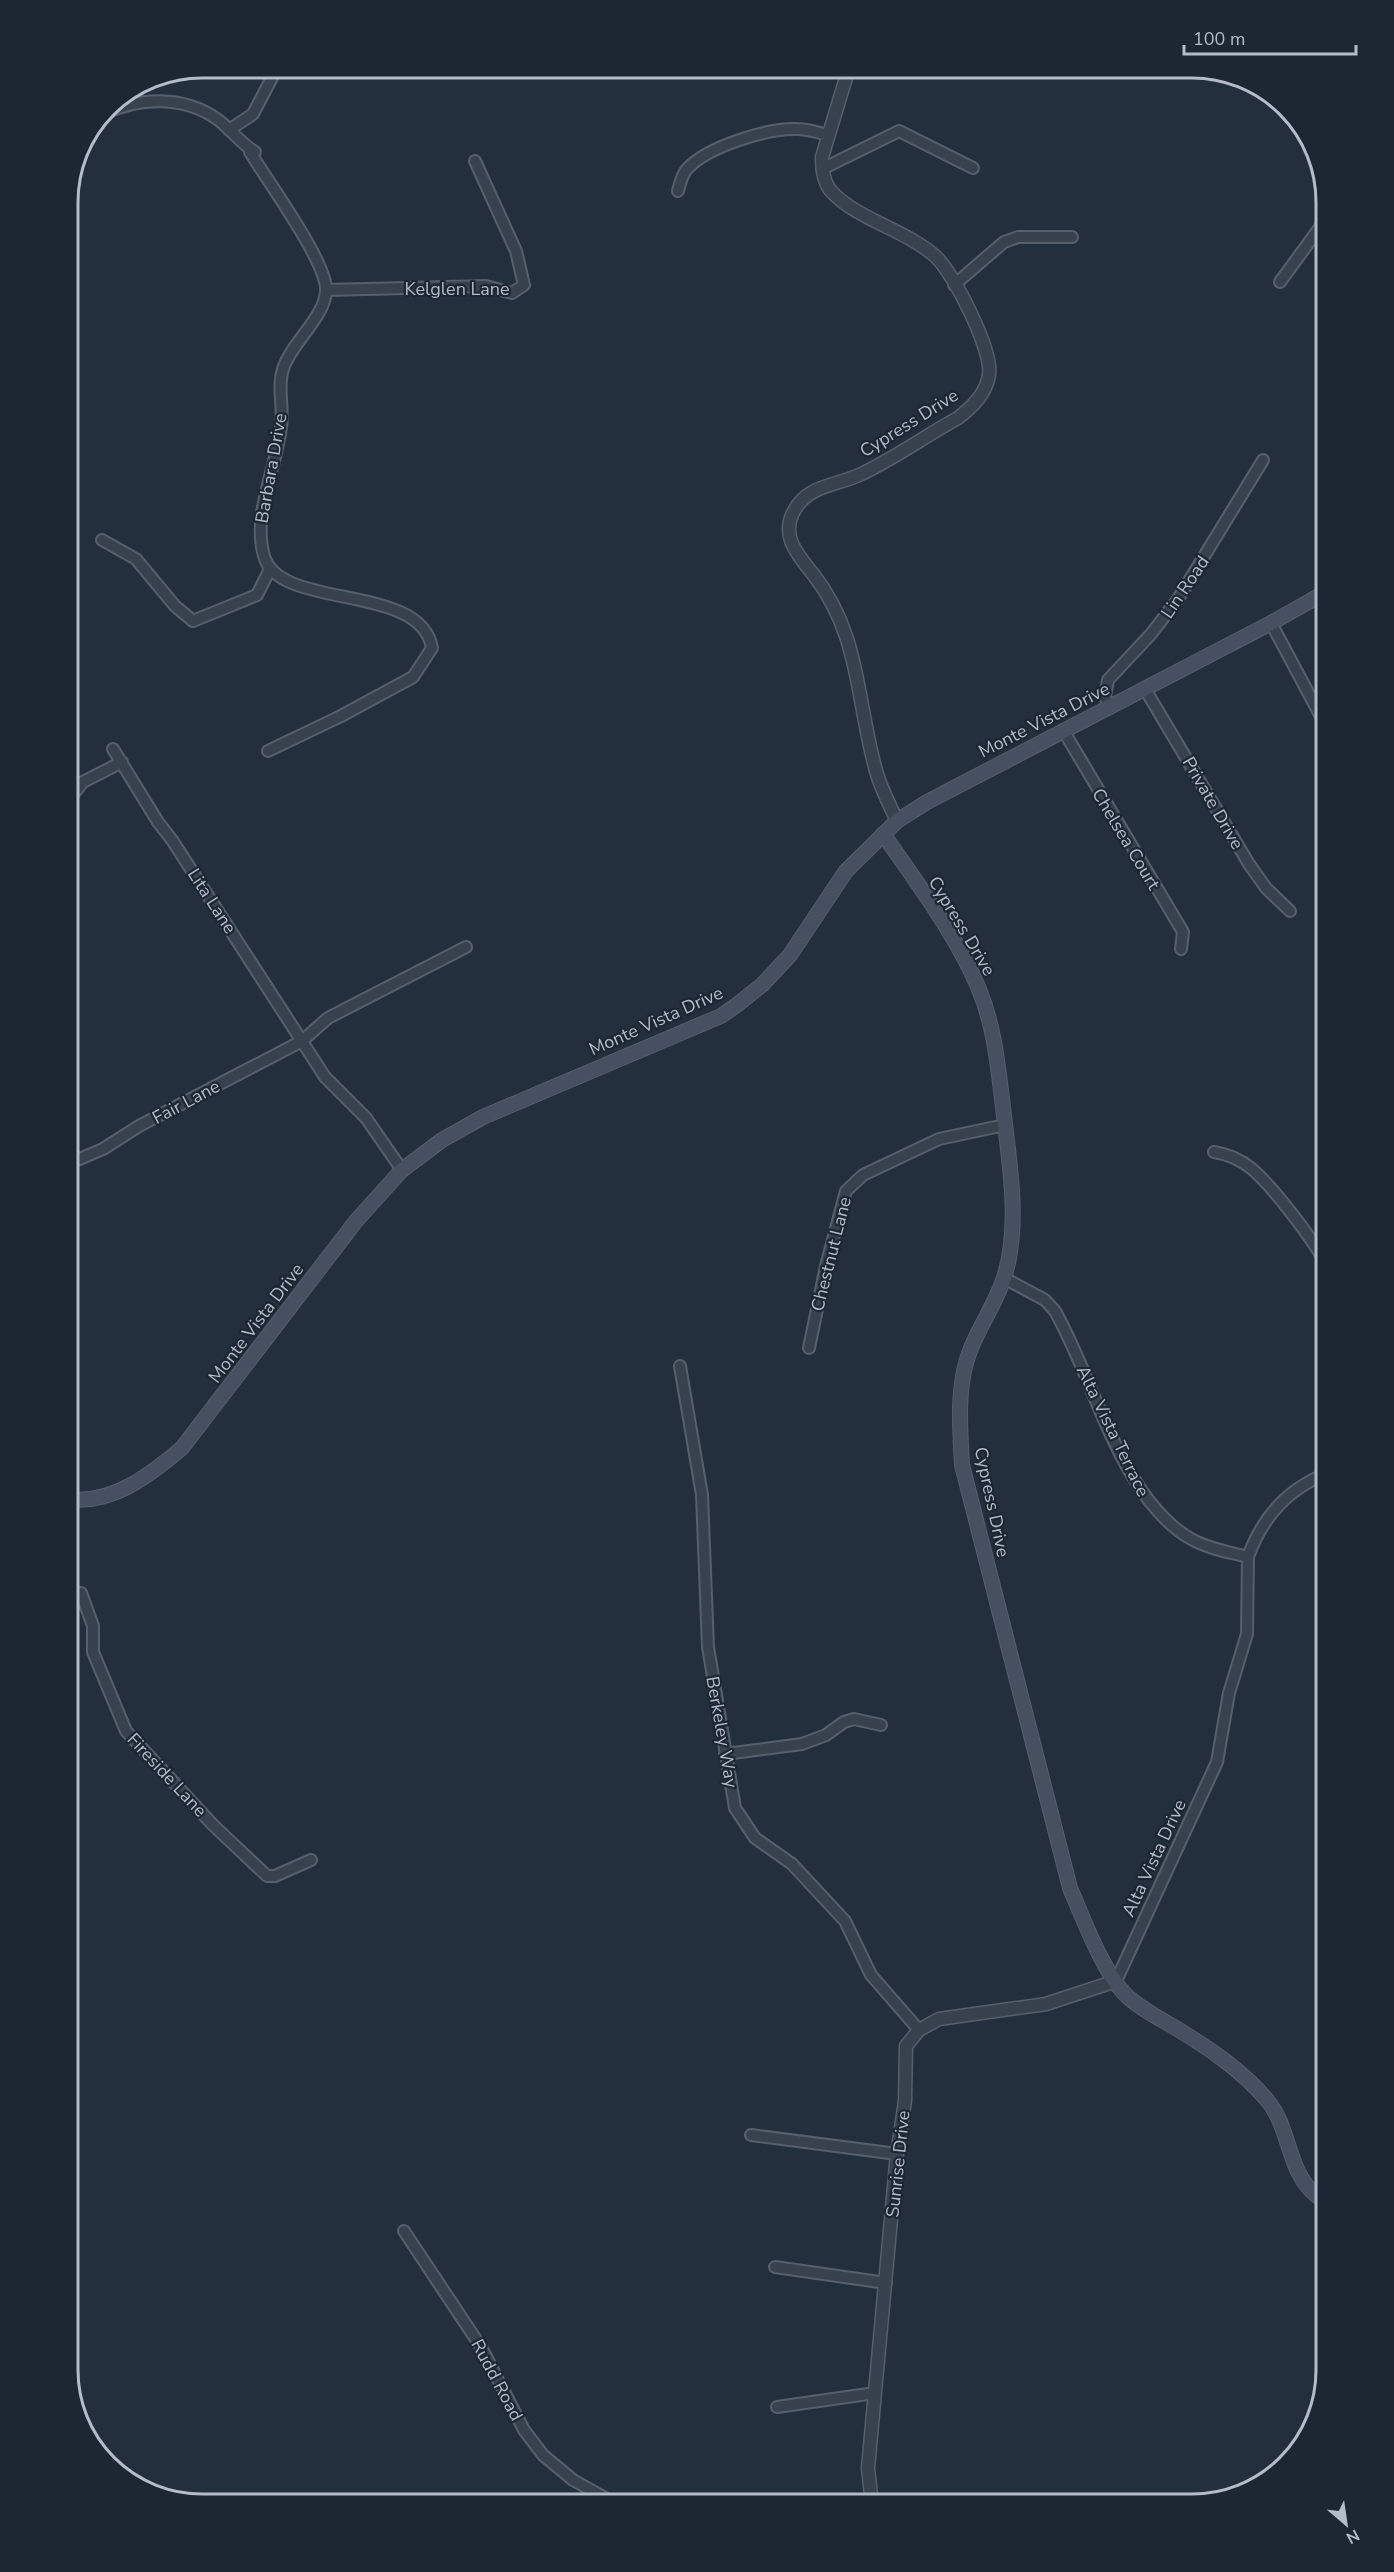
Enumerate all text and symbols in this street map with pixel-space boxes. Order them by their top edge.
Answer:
scale bar [1184,18,1356,56]
text: 100 m [1193,27,1245,51]
street label: Kelglen Lane [404,277,510,301]
street label: Cypress Drive [855,383,963,463]
street label: Barbara Drive [250,411,292,525]
street label: Lin Road [1155,551,1215,623]
street label: Monte Vista Drive [974,677,1114,763]
street label: Private Drive [1177,752,1249,854]
street label: Chelsea Court [1086,784,1166,895]
street label: Lita Lane [182,864,242,938]
street label: Cypress Drive [923,872,1001,980]
street label: Monte Vista Drive [585,981,727,1061]
street label: Fair Lane [148,1074,224,1130]
street label: Chestnut Lane [805,1194,857,1314]
street label: Monte Vista Drive [203,1258,309,1388]
street label: Alta Vista Terrace [1071,1361,1155,1501]
street label: Cypress Drive [969,1445,1015,1559]
street label: Berkeley Way [700,1674,744,1790]
street label: Fireside Lane [122,1728,212,1822]
street label: Alta Vista Drive [1116,1795,1192,1921]
street label: Sunrise Drive [880,2109,916,2219]
street label: Rudd Road [465,2335,529,2425]
north arrow [1316,2494,1376,2554]
text: N [1342,2524,1363,2549]

